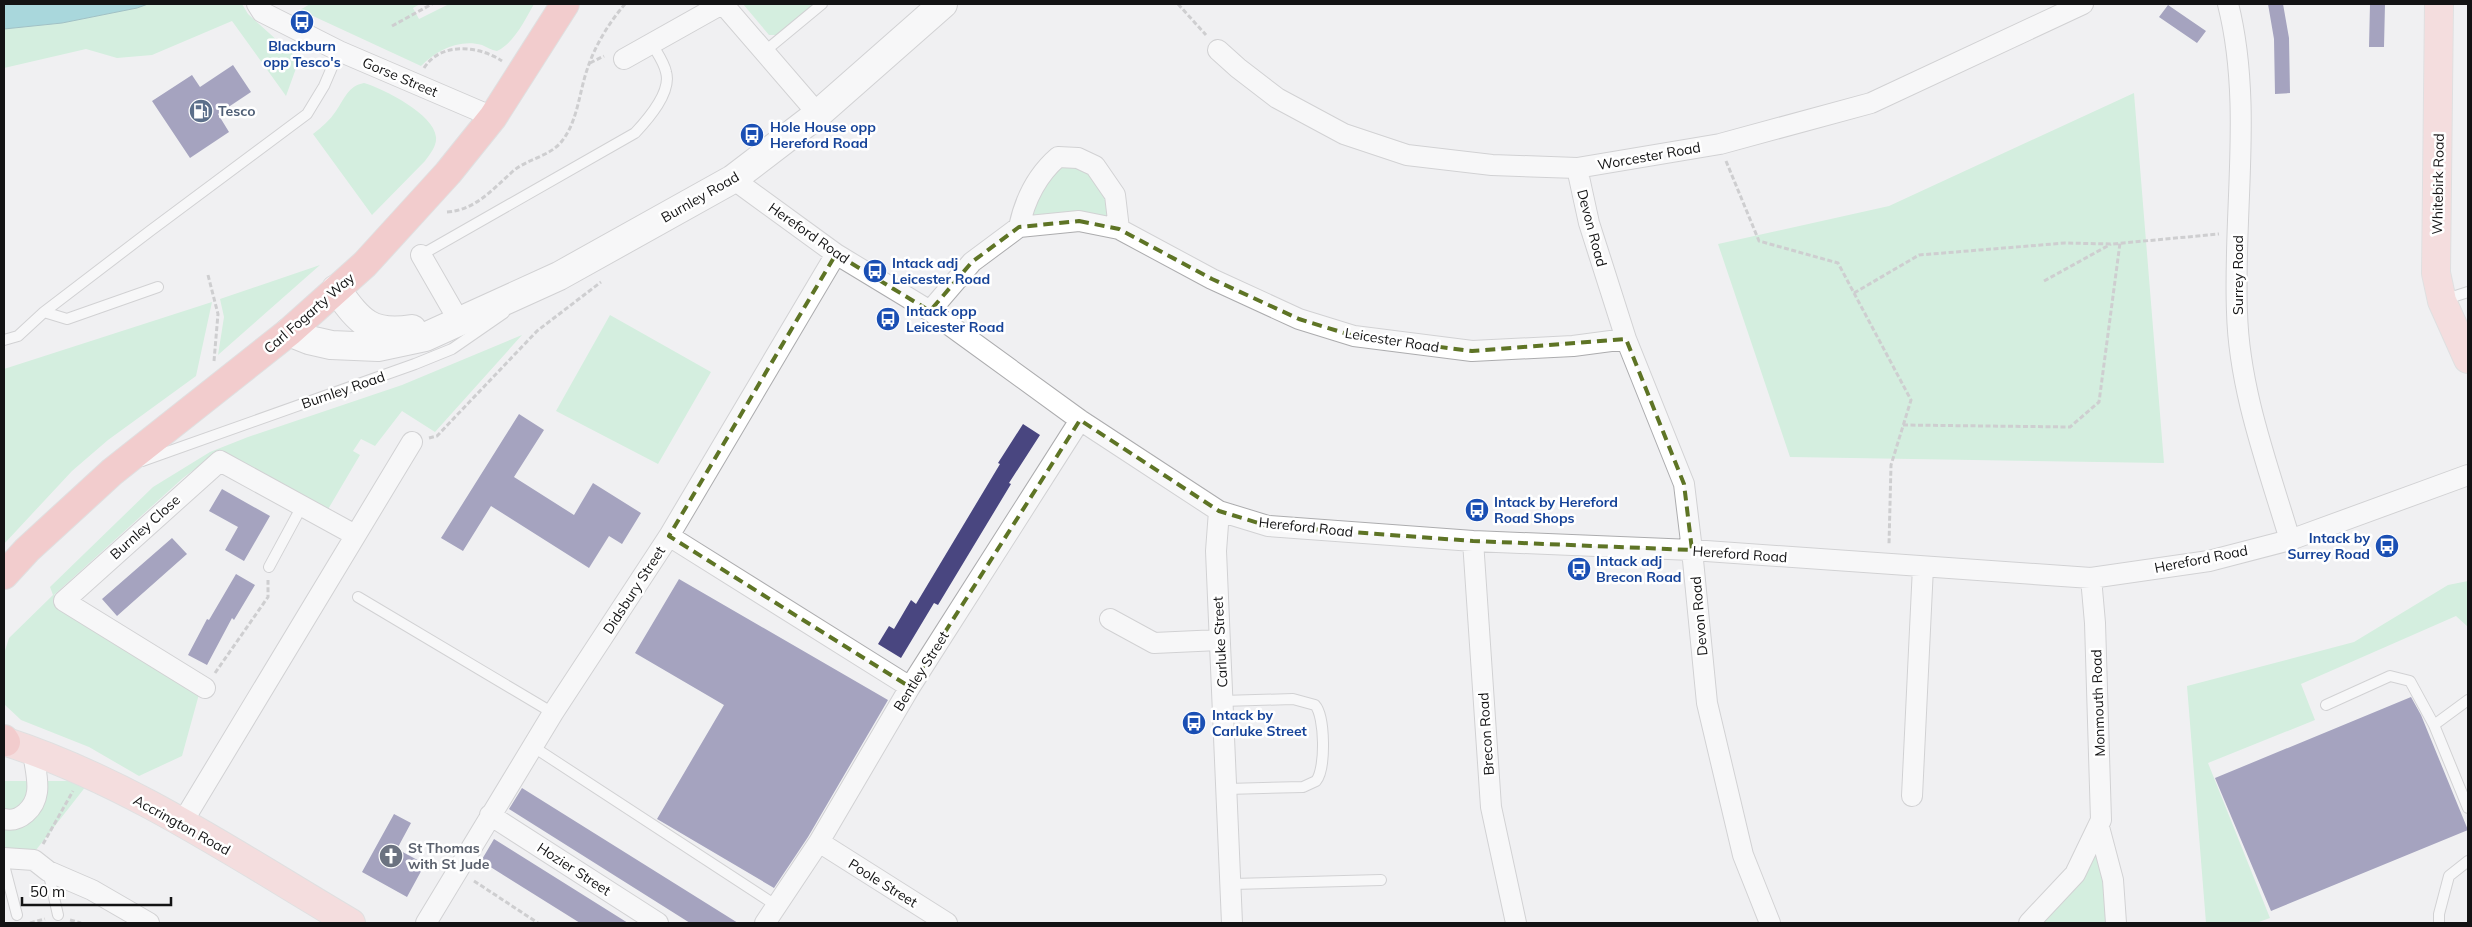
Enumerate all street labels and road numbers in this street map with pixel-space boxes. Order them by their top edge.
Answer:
street label: Gorse Street [360,53,441,101]
street label: Whitebirk Road [2428,133,2448,235]
street label: Worcester Road [1596,138,1702,174]
street label: Burnley Road [658,167,742,227]
street label: Devon Road [1573,187,1611,269]
street label: Hereford Road [765,198,853,268]
street label: Surrey Road [2229,235,2247,315]
street label: Carl Fogarty Way [260,268,358,357]
street label: Leicester Road [1344,324,1440,356]
street label: Burnley Road [299,367,387,413]
street label: Burnley Close [106,491,184,563]
street label: Hereford Road [1258,513,1354,541]
street label: Hereford Road [2153,541,2249,577]
street label: Hereford Road [1692,542,1788,566]
street label: Didsbury Street [599,543,669,637]
street label: Devon Road [1687,576,1711,656]
street label: Carluke Street [1209,596,1231,688]
street label: Bentley Street [889,628,953,714]
street label: Monmouth Road [2087,649,2109,757]
street label: Brecon Road [1474,692,1498,776]
street label: Accrington Road [130,791,234,859]
street label: Hozier Street [534,838,614,900]
street label: Poole Street [845,855,921,911]

